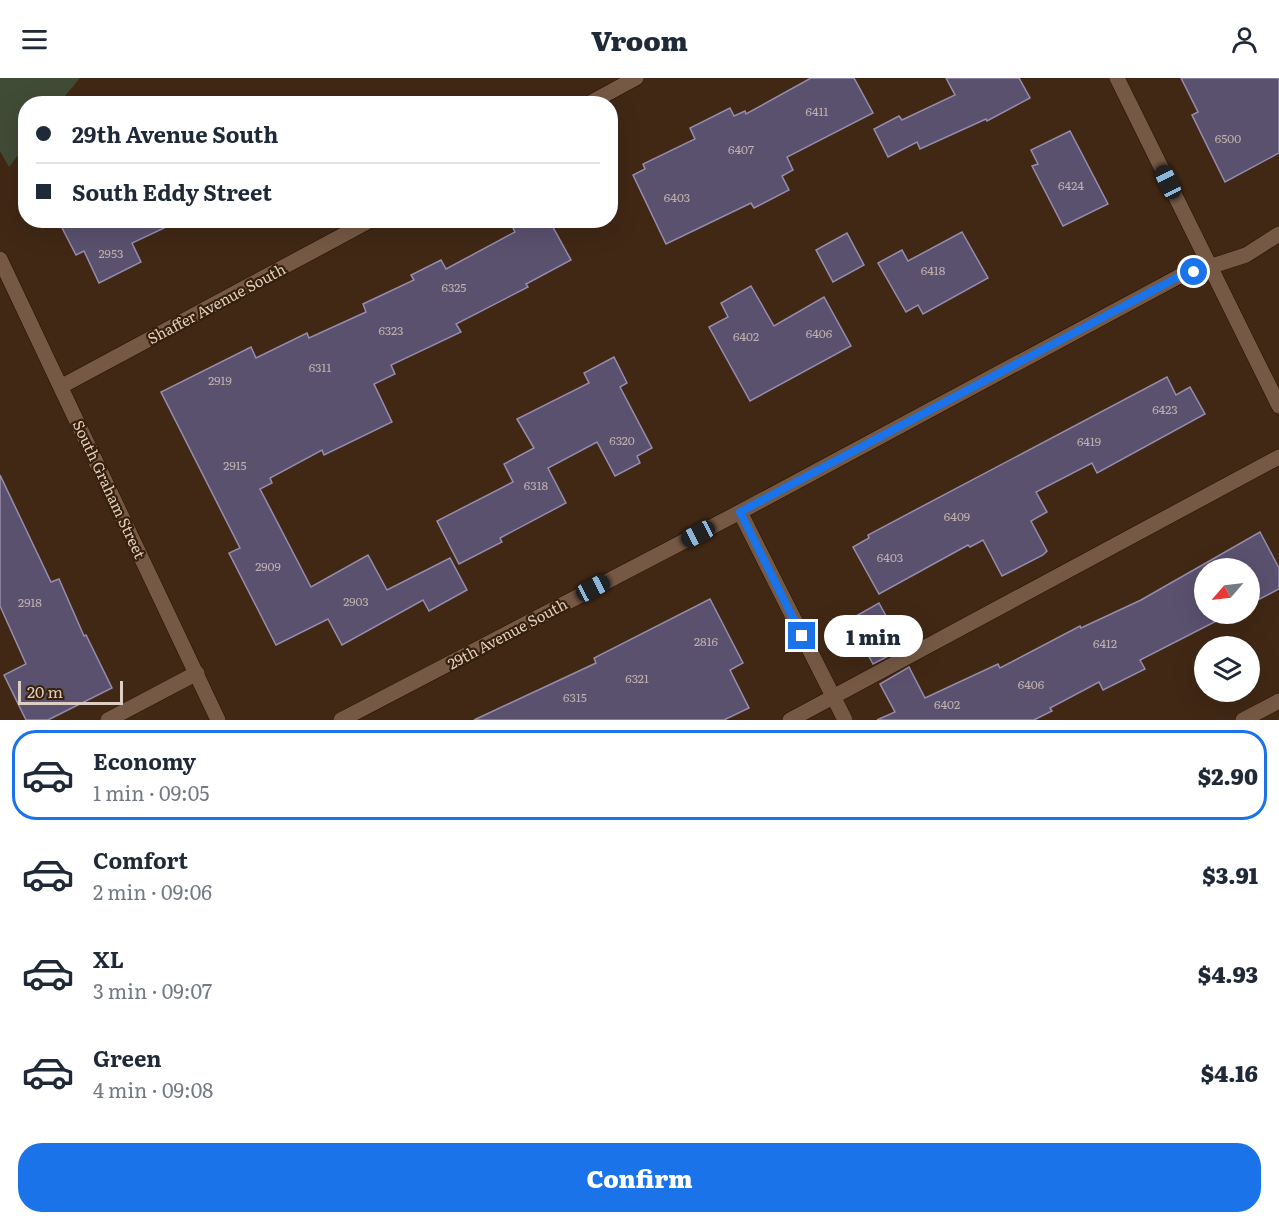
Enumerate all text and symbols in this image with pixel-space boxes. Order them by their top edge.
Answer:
text: Vroom [591,19,688,59]
icon: menu [18,23,51,56]
icon: person [1228,23,1261,56]
house number: 6411 [806,102,829,120]
text: 29th Avenue South [72,117,278,150]
house number: 6500 [1215,129,1241,147]
house number: 6407 [728,140,754,158]
car [1152,162,1184,202]
text: South Eddy Street [72,175,272,208]
house number: 6424 [1058,176,1084,194]
house number: 6403 [664,188,690,206]
house number: 2953 [99,244,123,262]
street label: Shaffer Avenue South [143,257,289,349]
route start [1180,258,1207,285]
house number: 6418 [921,261,946,279]
house number: 6325 [442,278,466,296]
house number: 6323 [378,321,404,339]
house number: 6406 [806,324,833,342]
house number: 6402 [733,327,759,345]
house number: 6311 [309,358,331,376]
house number: 2919 [208,371,232,389]
house number: 6423 [1152,400,1178,418]
street label: South Graham Street [68,416,152,562]
house number: 6320 [609,431,635,449]
house number: 6419 [1077,432,1101,450]
house number: 2915 [223,456,247,474]
house number: 6318 [524,476,549,494]
house number: 6409 [944,507,970,525]
car [678,518,718,550]
house number: 6403 [877,548,903,566]
house number: 2909 [255,557,281,575]
north arrow [1194,558,1260,624]
map controls [1194,558,1260,702]
car [573,572,613,604]
house number: 2903 [343,592,369,610]
street label: 29th Avenue South [443,592,571,674]
house number: 2918 [18,593,42,611]
callout: 1 min [823,615,922,657]
text: 1 min [846,621,901,651]
route end [788,622,815,649]
house number: 2816 [694,632,719,650]
house number: 6412 [1093,634,1117,652]
button: layers [1194,636,1260,702]
house number: 6321 [625,669,649,687]
house number: 6406 [1018,675,1045,693]
scale bar [18,678,123,706]
text: 20 m [27,679,63,703]
house number: 6315 [563,688,587,706]
house number: 6402 [934,695,960,713]
text: Economy [93,744,196,777]
icon: car [21,748,75,802]
text: $2.90 [1198,759,1258,792]
text: 1 min · 09:05 [93,777,210,807]
text: Comfort [93,843,188,876]
icon: car [21,847,75,901]
text: $3.91 [1202,858,1258,891]
text: 2 min · 09:06 [93,876,212,906]
text: XL [93,942,124,975]
icon: car [21,946,75,1000]
text: $4.93 [1198,957,1258,990]
text: 3 min · 09:07 [93,975,212,1005]
text: Green [93,1041,162,1074]
icon: car [21,1045,75,1099]
text: $4.16 [1201,1056,1258,1089]
text: 4 min · 09:08 [93,1074,213,1104]
button: Confirm [18,1143,1261,1212]

